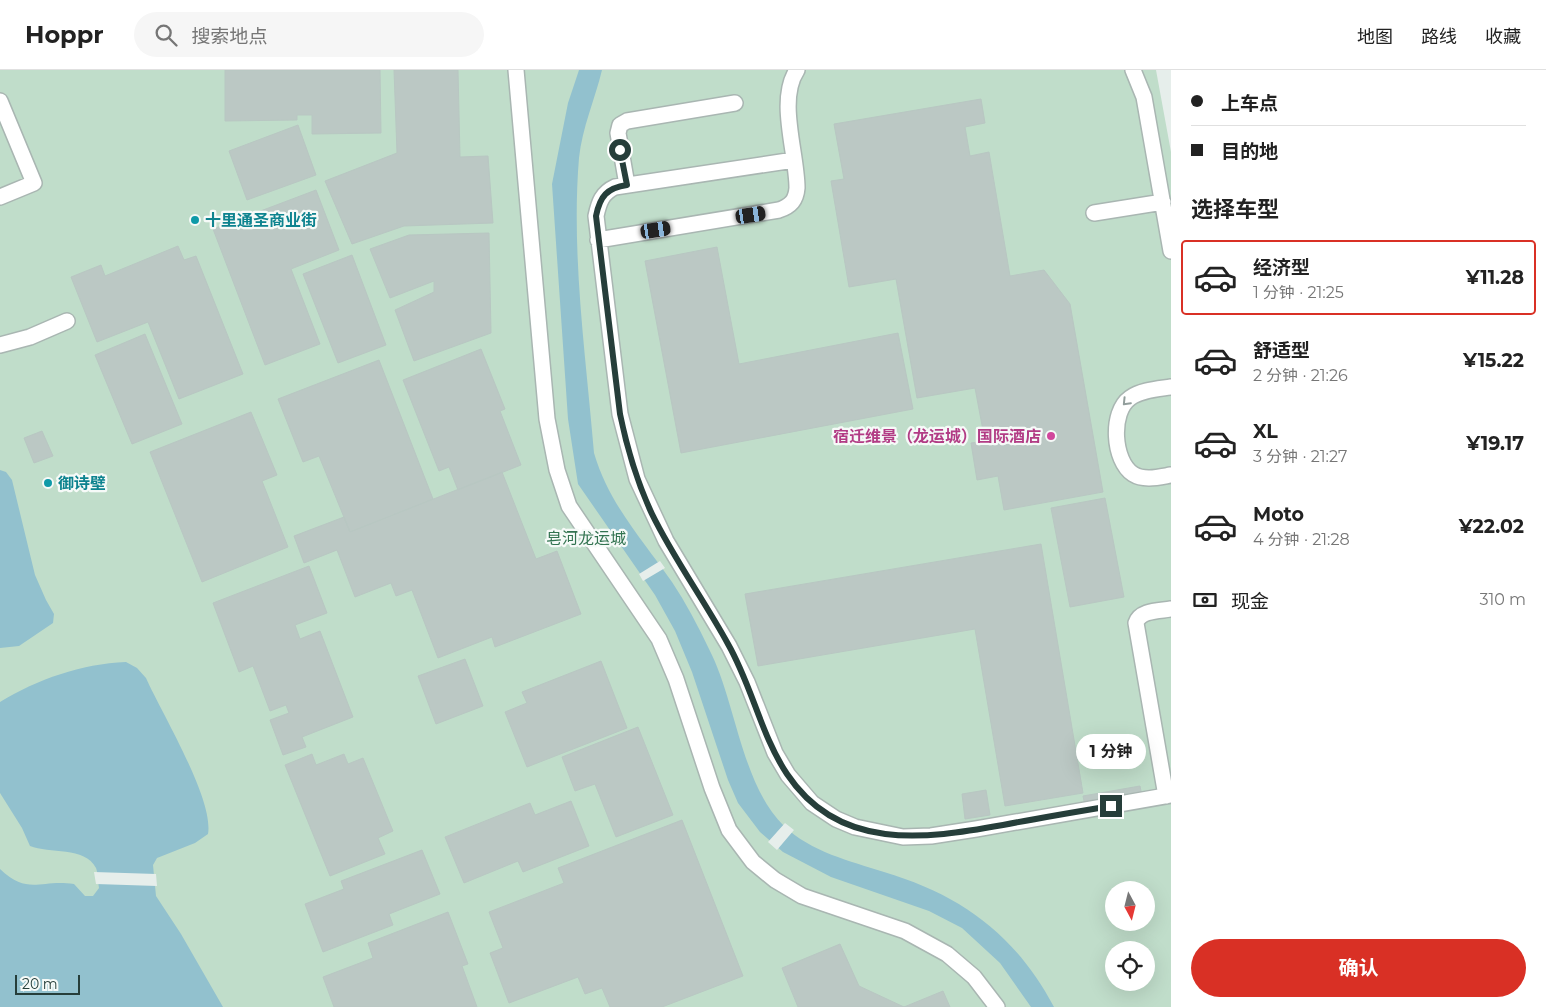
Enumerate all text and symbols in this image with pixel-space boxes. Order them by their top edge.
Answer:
search box [134,12,484,57]
text: Hoppr [25,20,104,49]
icon: search [152,21,180,49]
text: 搜索地点 [192,25,268,48]
text: 地图 [1357,26,1393,48]
text: 路线 [1421,26,1457,48]
text: 收藏 [1485,26,1521,48]
text: 上车点 [1221,92,1278,115]
route start [609,139,631,161]
text: 目的地 [1221,140,1278,163]
text: 选择车型 [1191,196,1279,223]
car [735,205,766,225]
place label: 十里通圣商业街 [205,211,317,230]
marker: 十里通圣商业街 [189,214,201,226]
car [640,220,671,240]
icon: car [1193,255,1238,300]
text: 经济型 [1253,256,1310,279]
text: ¥11.28 [1466,266,1524,289]
text: 1 分钟 · 21:25 [1253,283,1344,302]
icon: car [1193,338,1238,383]
text: 舒适型 [1253,339,1310,362]
text: ¥15.22 [1463,349,1524,372]
text: 2 分钟 · 21:26 [1253,366,1348,385]
one-way arrow [1123,397,1132,406]
text: XL [1253,420,1278,443]
icon: car [1193,421,1238,466]
place label: 宿迁维景（龙运城）国际酒店 [833,427,1041,446]
marker: 宿迁维景（龙运城）国际酒店 [1045,430,1057,442]
text: ¥19.17 [1466,432,1524,455]
text: 3 分钟 · 21:27 [1253,447,1347,466]
place label: 御诗壁 [58,474,106,493]
marker: 御诗壁 [42,477,54,489]
text: Moto [1253,503,1304,526]
icon: car [1193,504,1238,549]
text: ¥22.02 [1459,515,1524,538]
park label: 皂河龙运城 [546,529,626,548]
text: 4 分钟 · 21:28 [1253,530,1350,549]
icon: cash [1191,586,1219,614]
text: 现金 [1231,590,1269,613]
text: 310 m [1479,590,1526,609]
callout: 1 分钟 [1076,734,1146,768]
text: 1 分钟 [1090,742,1132,761]
route end [1100,795,1122,817]
north arrow [1105,881,1155,931]
map controls [1105,881,1155,991]
button: 确认 [1191,939,1526,997]
button: locate [1105,941,1155,991]
scale bar [15,972,80,995]
text: 20 m [22,975,58,993]

